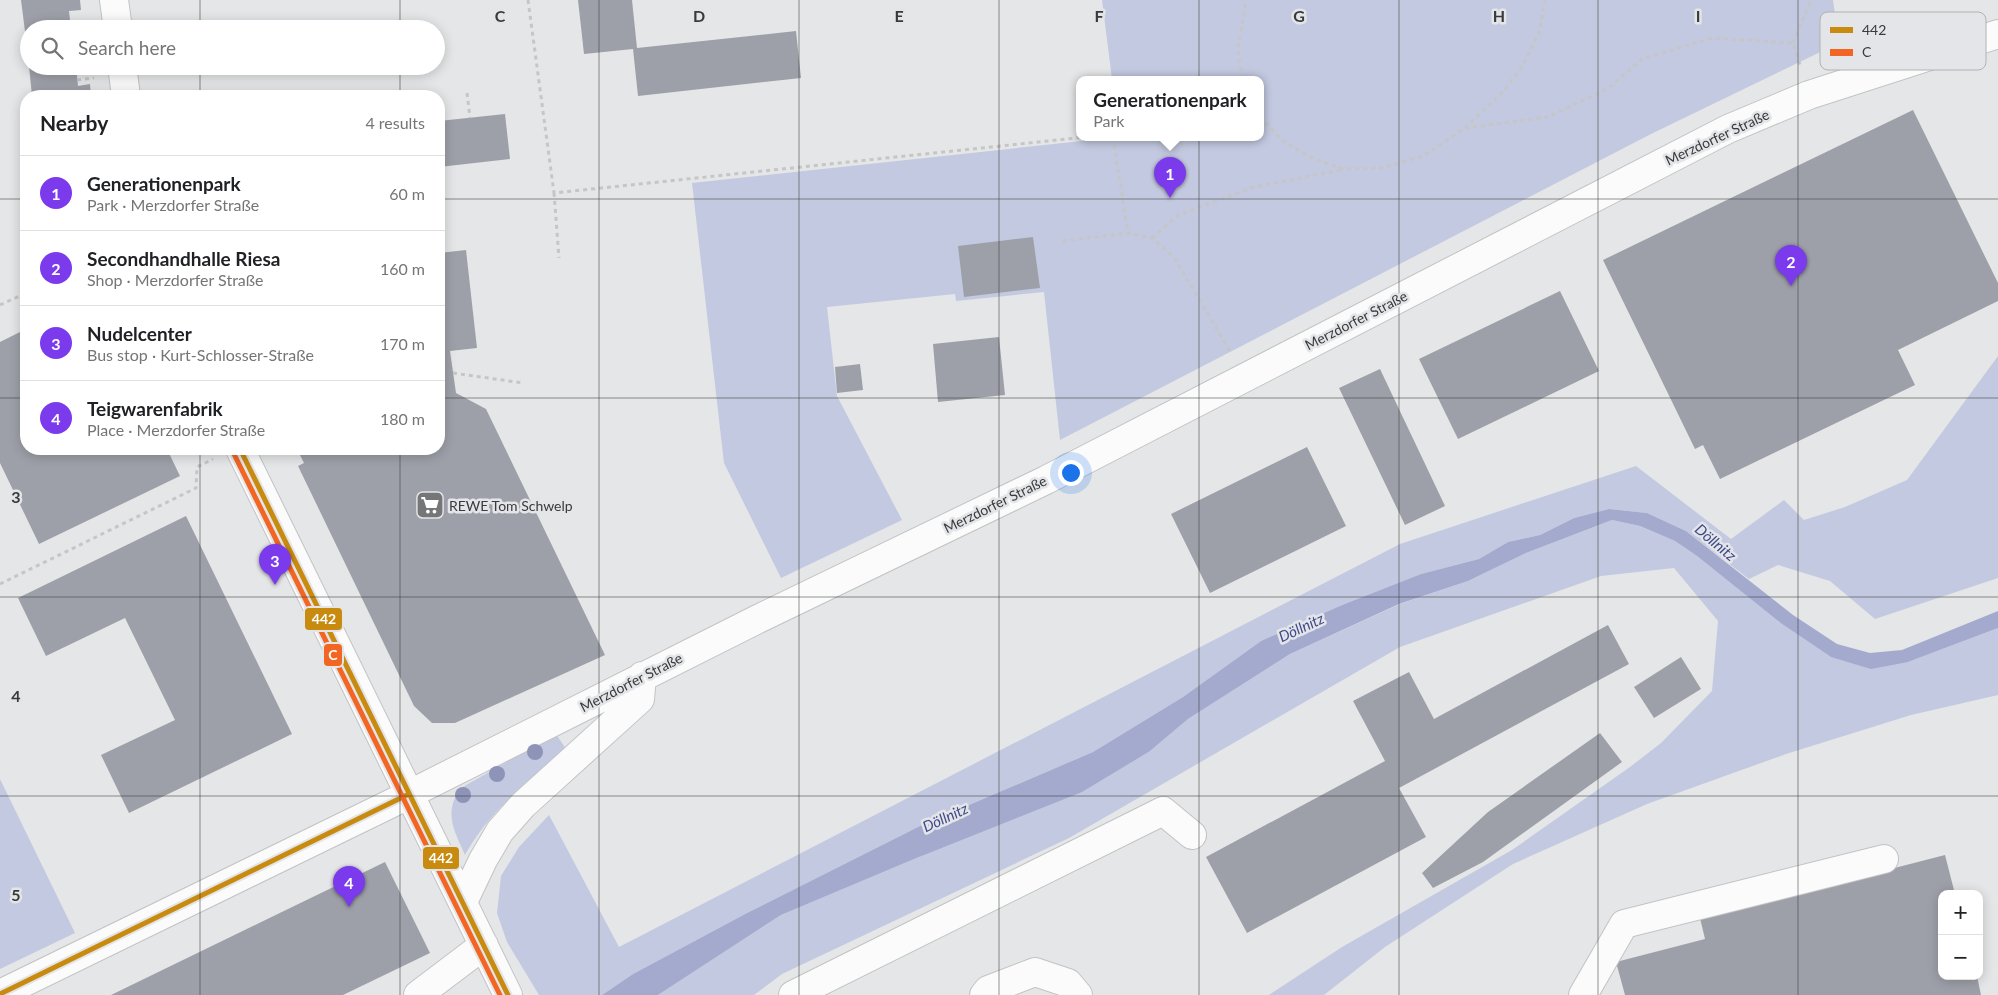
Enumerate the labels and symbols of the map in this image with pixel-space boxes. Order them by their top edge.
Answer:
text: C [495,6,506,25]
text: D [693,6,705,25]
text: E [894,6,904,25]
text: F [1094,6,1104,25]
text: G [1293,6,1305,25]
text: H [1493,6,1505,25]
text: I [1696,6,1700,25]
legend [1820,12,1986,70]
text: 442 [1862,21,1886,38]
text: C [1862,43,1872,60]
street label: Merzdorfer Straße [1662,106,1772,168]
pin: 1 [1154,157,1186,198]
pin: 2 [1775,245,1807,286]
street label: Merzdorfer Straße [1302,287,1410,353]
your location [1058,460,1084,486]
street label: Merzdorfer Straße [941,472,1049,536]
text: 3 [11,487,21,506]
supermarket icon: REWE Tom Schwelp [415,490,445,520]
place label: REWE Tom Schwelp [449,497,573,514]
water label: Döllnitz [1692,520,1741,565]
pin: 3 [259,544,291,585]
line badge: 442 [304,607,343,631]
water label: Döllnitz [1275,608,1327,645]
text: 442 [312,610,336,627]
line badge: C [323,643,343,667]
text: C [328,646,338,663]
street label: Merzdorfer Straße [577,649,685,715]
text: 4 [11,686,21,705]
water label: Döllnitz [919,798,971,835]
line badge: 442 [422,846,460,870]
text: 442 [429,849,453,866]
pin: 4 [333,866,365,907]
text: 5 [11,885,21,904]

